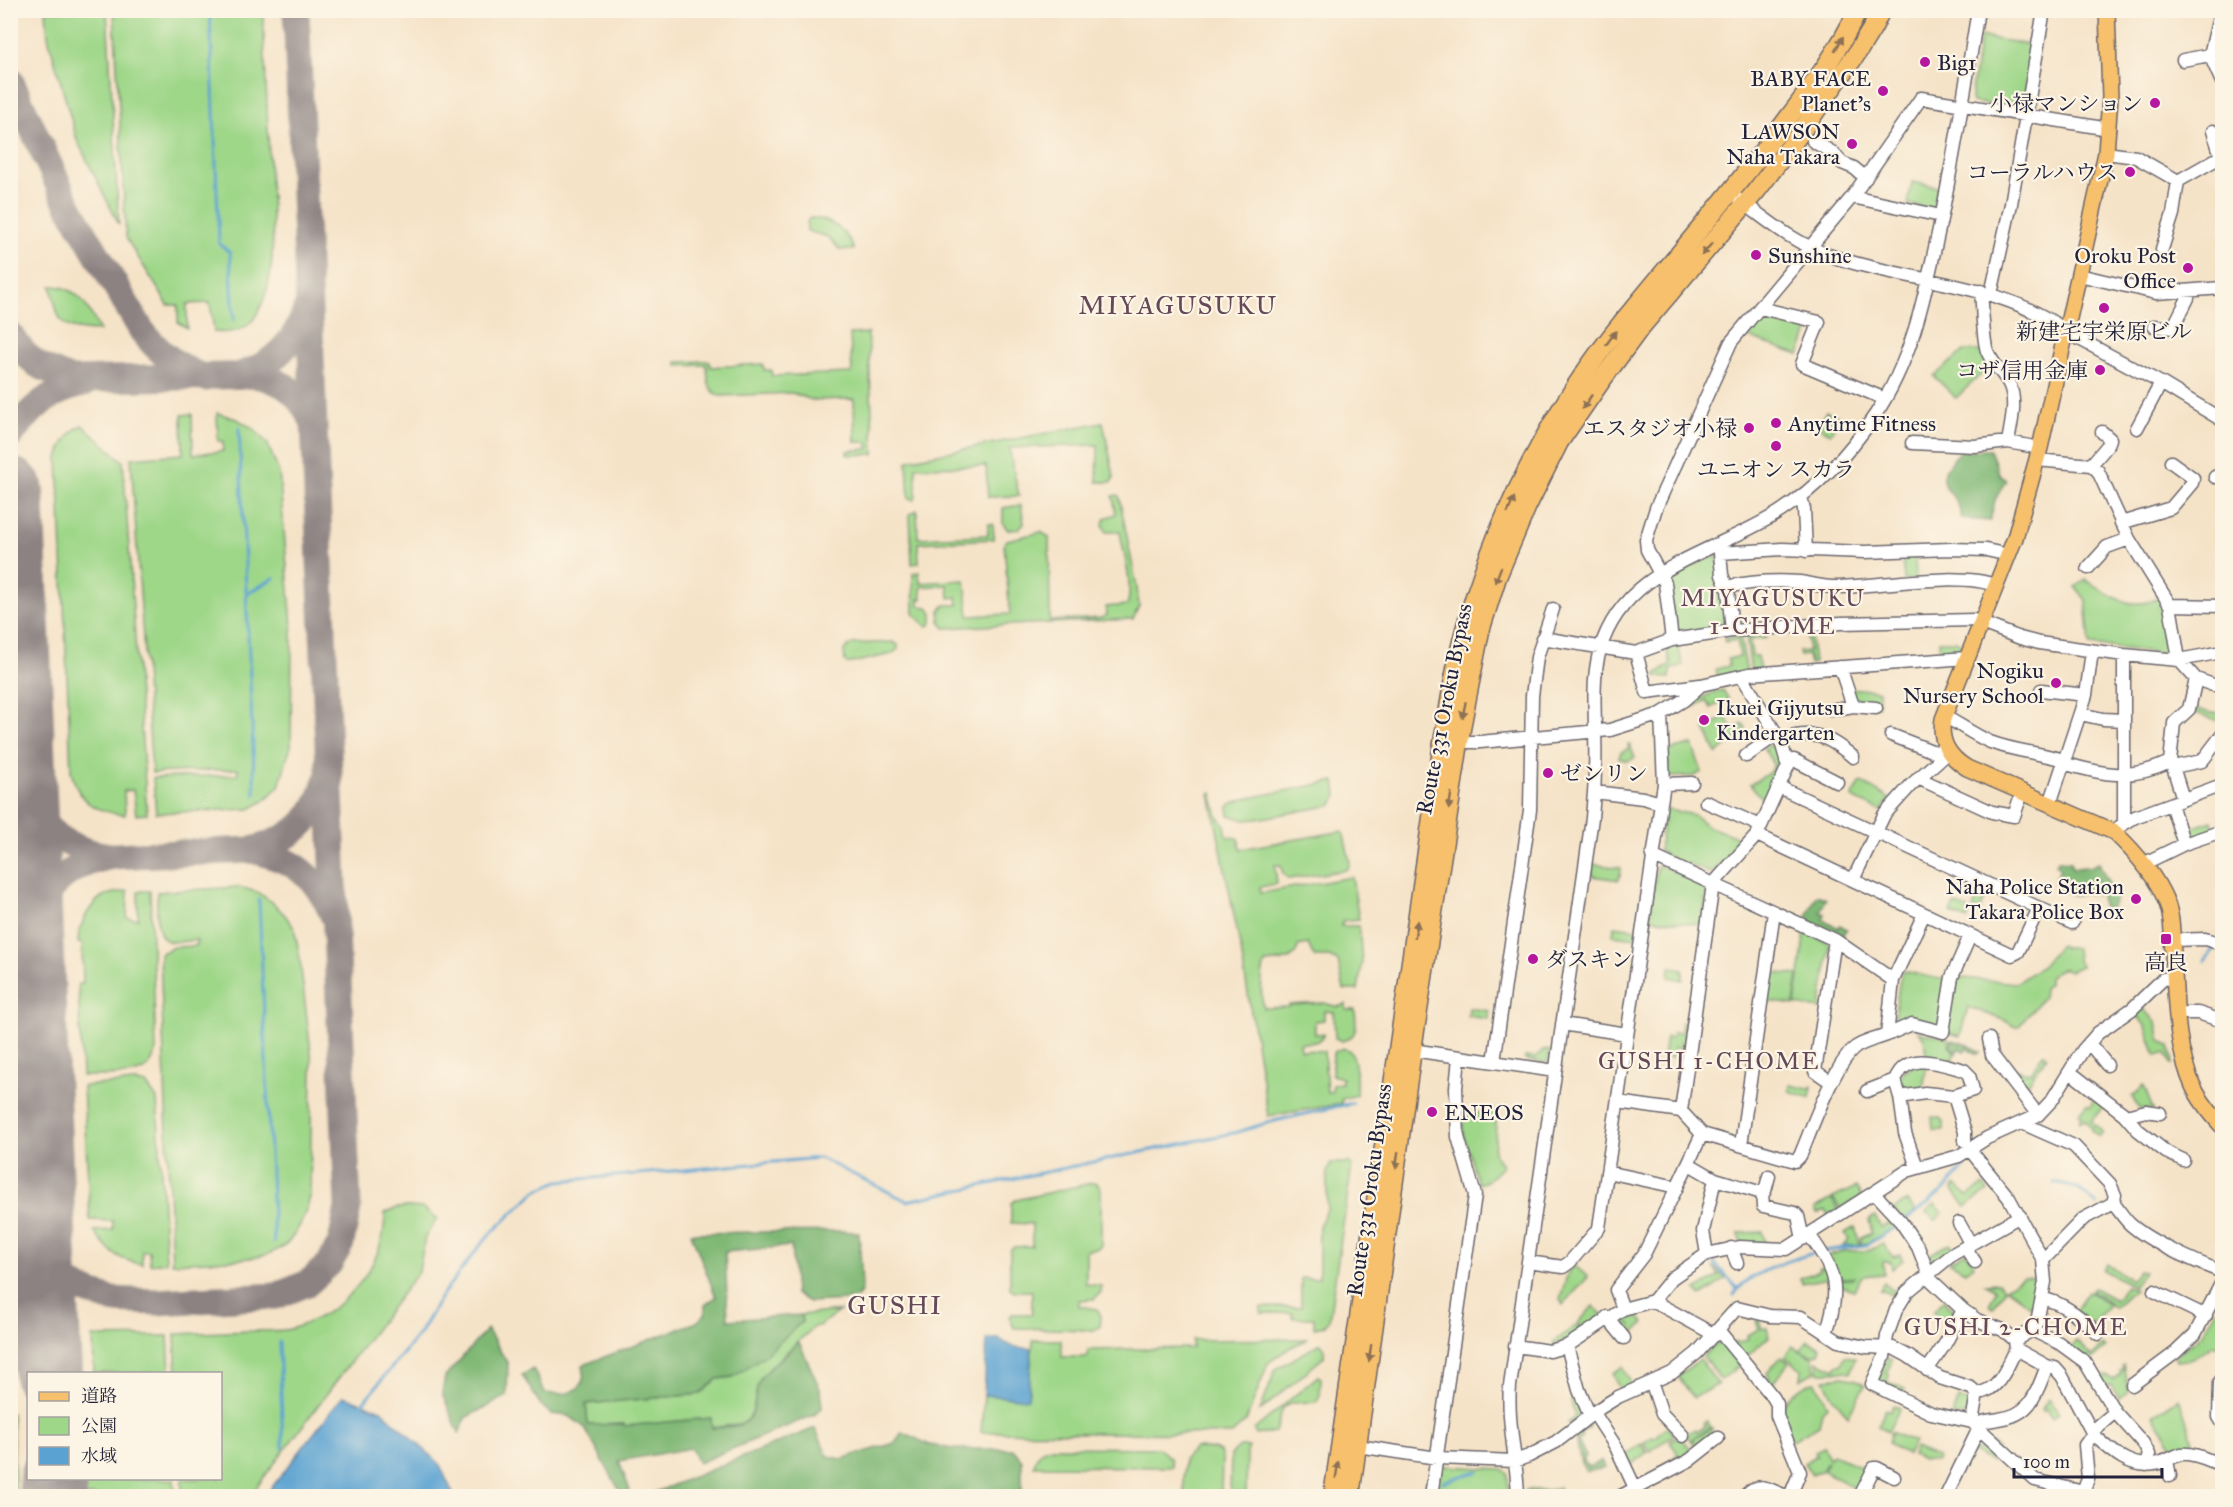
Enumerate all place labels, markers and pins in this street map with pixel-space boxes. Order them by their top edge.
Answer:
place label: Big1 [1937,49,1976,76]
marker: Big1 [1918,55,1932,69]
place label: BABY FACE Planet's [1750,65,1871,117]
marker: BABY FACE Planet's [1876,84,1890,98]
place label: 小禄マンション [1990,90,2143,117]
marker: 小禄マンション [2148,96,2162,110]
place label: LAWSON Naha Takara [1726,118,1841,170]
marker: LAWSON Naha Takara [1845,137,1859,151]
place label: コーラルハウス [1967,159,2118,186]
marker: コーラルハウス [2123,165,2137,179]
place label: Sunshine [1768,242,1852,269]
place label: Oroku Post Office [2074,242,2176,294]
marker: Sunshine [1749,248,1763,262]
marker: Oroku Post Office [2181,261,2195,275]
marker: 新建宅宇栄原ビル [2097,301,2111,315]
place label: 新建宅宇栄原ビル [2016,318,2192,345]
place label: コザ信用金庫 [1956,357,2088,384]
marker: コザ信用金庫 [2093,363,2107,377]
place label: Anytime Fitness [1787,410,1936,437]
place label: エスタジオ小禄 [1583,415,1737,442]
marker: Anytime Fitness [1769,416,1783,430]
marker: エスタジオ小禄 [1742,421,1756,435]
marker: ユニオン スカラ [1769,439,1783,453]
place label: ユニオン スカラ [1697,456,1855,483]
place label: Nogiku Nursery School [1903,657,2044,709]
marker: Nogiku Nursery School [2049,676,2063,690]
place label: Ikuei Gijyutsu Kindergarten [1716,694,1845,746]
marker: Ikuei Gijyutsu Kindergarten [1697,713,1711,727]
place label: ゼンリン [1560,760,1648,787]
marker: ゼンリン [1541,766,1555,780]
place label: Naha Police Station Takara Police Box [1945,873,2124,925]
marker: Naha Police Station Takara Police Box [2129,892,2143,906]
marker: 高良 [2159,932,2173,946]
place label: ダスキン [1545,946,1633,973]
place label: 高良 [2144,949,2188,976]
marker: ダスキン [1526,952,1540,966]
place label: ENEOS [1444,1099,1524,1126]
marker: ENEOS [1425,1105,1439,1119]

